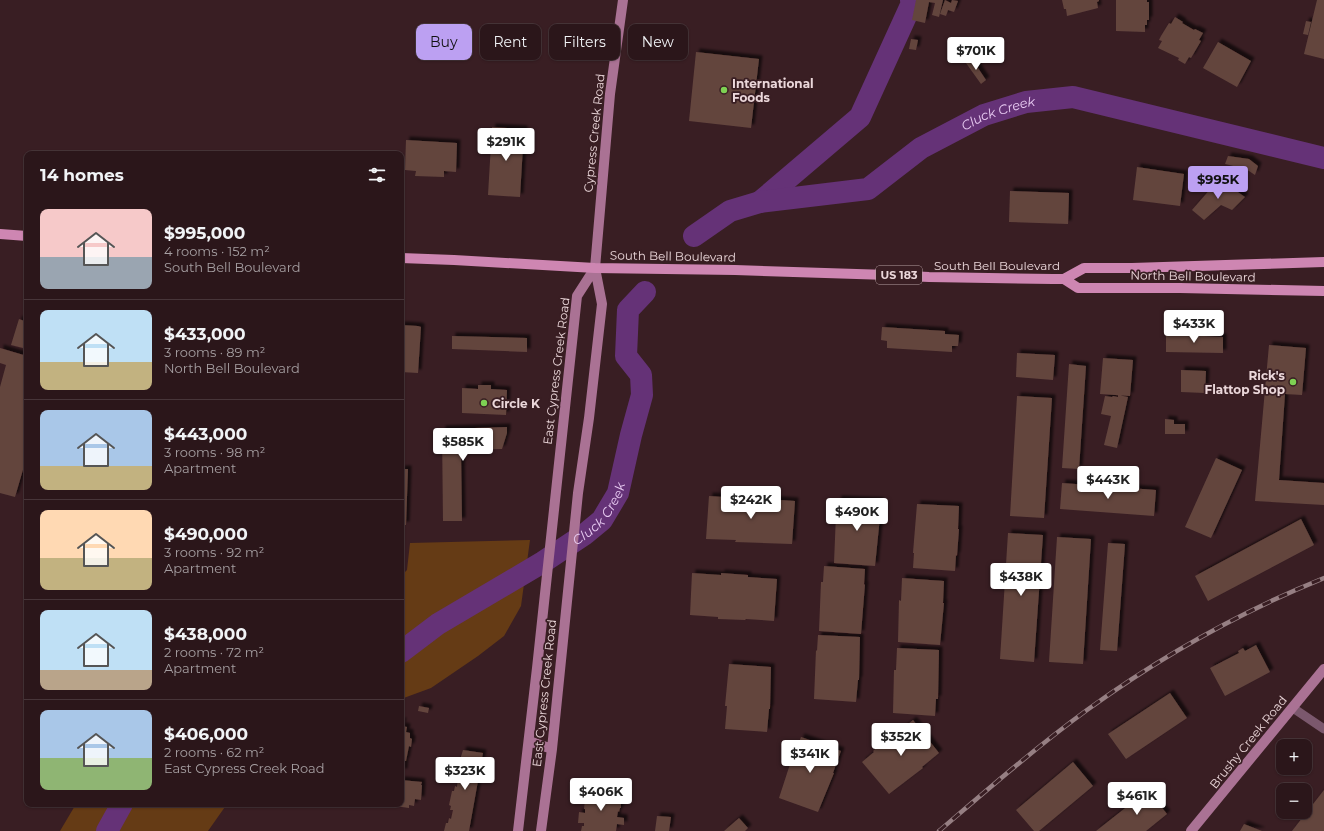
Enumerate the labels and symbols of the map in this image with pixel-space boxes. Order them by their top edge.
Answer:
pin: $701K [948,37,1004,71]
street label: Cypress Creek Road [580,73,608,193]
place label: International Foods [732,76,814,105]
marker: International Foods [719,85,729,95]
water label: Cluck Creek [958,93,1037,134]
pin: $291K [478,128,534,162]
pin: $995K [1190,166,1246,200]
street label: South Bell Boulevard [610,247,736,265]
street label: South Bell Boulevard [934,258,1060,273]
road number: US 183 [876,266,922,284]
street label: North Bell Boulevard [1130,267,1256,285]
street label: East Cypress Creek Road [540,297,572,445]
pin: $433K [1166,310,1222,344]
place label: Rick's Flattop Shop [1205,368,1286,397]
marker: Rick's Flattop Shop [1288,377,1298,387]
place label: Circle K [492,396,541,411]
marker: Circle K [479,398,489,408]
pin: $585K [435,428,491,462]
pin: $443K [1080,466,1136,500]
water label: Cluck Creek [569,480,628,548]
pin: $242K [723,486,779,520]
pin: $490K [829,498,885,532]
pin: $438K [993,563,1049,597]
street label: East Cypress Creek Road [529,619,559,767]
street label: Brushy Creek Road [1206,693,1290,791]
pin: $352K [873,723,929,757]
pin: $341K [782,740,838,774]
pin: $323K [437,757,493,791]
pin: $406K [573,778,629,812]
pin: $461K [1109,782,1165,816]

